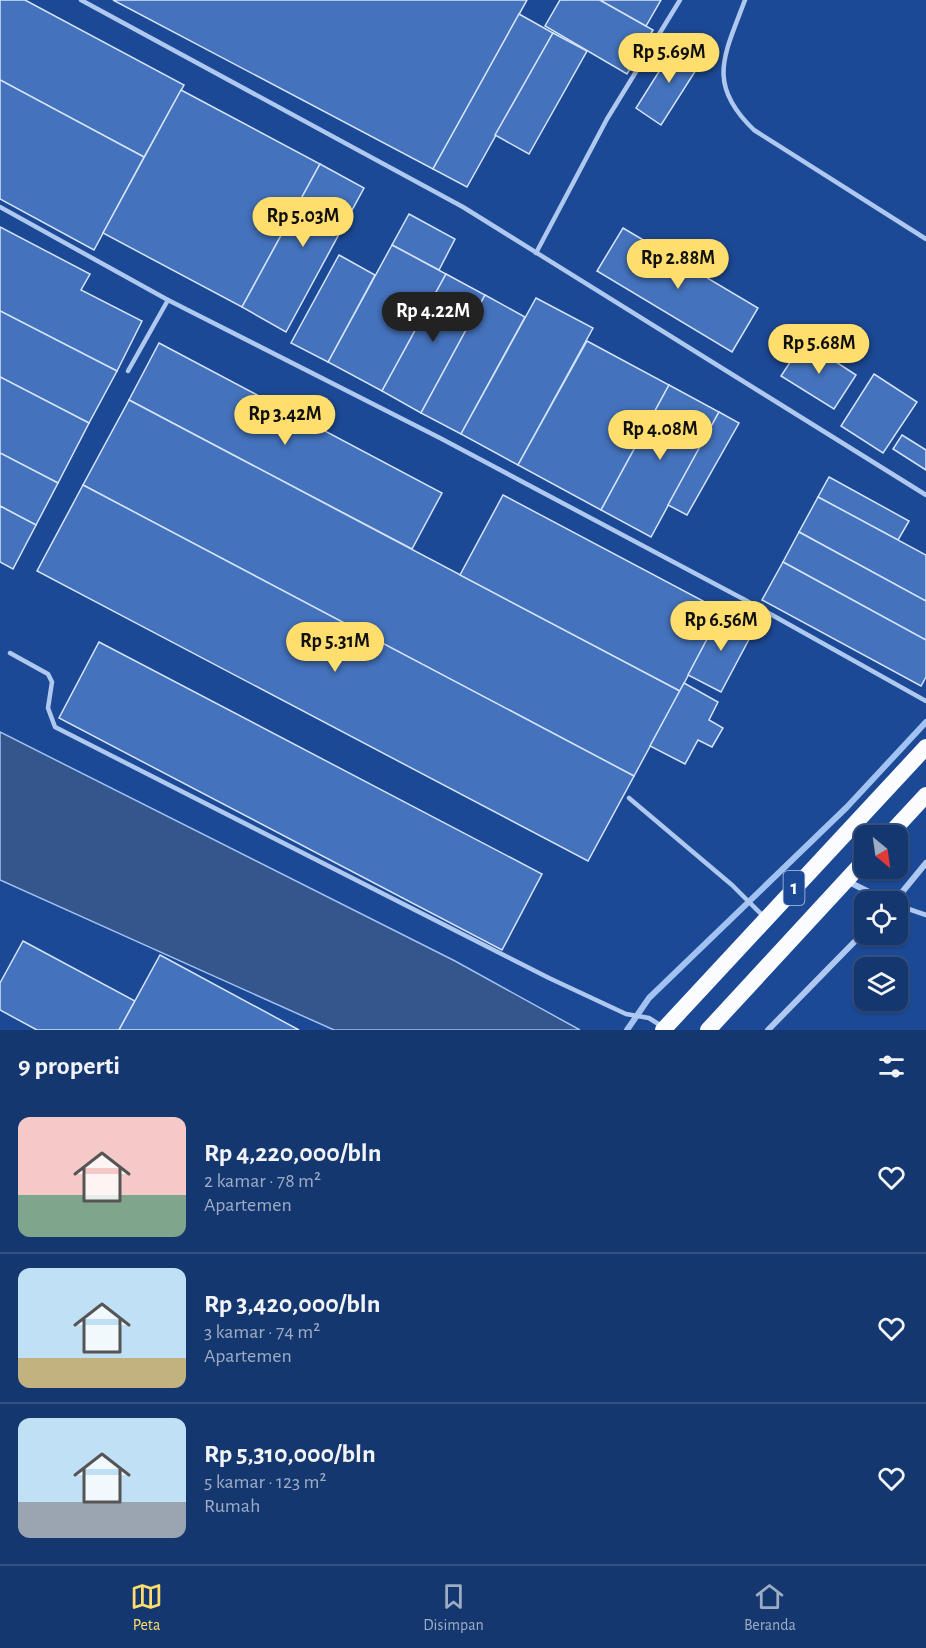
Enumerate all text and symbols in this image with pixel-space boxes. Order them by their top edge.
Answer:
pin: Rp 5.69M [607,33,731,84]
text: Rp 5.69M [632,42,706,62]
pin: Rp 5.03M [241,197,365,248]
text: Rp 5.03M [267,206,339,226]
pin: Rp 2.88M [616,239,740,290]
text: Rp 2.88M [641,248,715,268]
pin: Rp 4.22M [371,292,495,343]
text: Rp 4.22M [396,301,470,321]
pin: Rp 5.68M [757,324,881,375]
text: Rp 5.68M [782,333,856,353]
pin: Rp 3.42M [223,395,347,446]
text: Rp 3.42M [248,404,322,424]
pin: Rp 4.08M [598,410,722,461]
text: Rp 4.08M [622,419,698,439]
pin: Rp 6.56M [659,601,783,652]
text: Rp 6.56M [684,610,758,630]
pin: Rp 5.31M [273,622,397,673]
text: Rp 5.31M [300,631,370,651]
north arrow [854,825,908,879]
map controls [854,825,908,1011]
road number: 1 [784,871,804,905]
button: locate [854,891,908,945]
button: layers [854,957,908,1011]
icon: filters [875,1050,908,1083]
text: 9 properti [18,1053,120,1079]
text: Rp 4,220,000/bln [204,1140,381,1166]
icon: home [66,1141,138,1213]
icon: heart [875,1161,908,1194]
text: 2 kamar · 78 m² [204,1171,321,1191]
text: Apartemen [204,1195,292,1215]
text: Rp 3,420,000/bln [204,1291,380,1317]
icon: home [66,1292,138,1364]
icon: heart [875,1312,908,1345]
text: 3 kamar · 74 m² [204,1322,320,1342]
text: Apartemen [204,1346,292,1366]
text: Rp 5,310,000/bln [204,1441,376,1467]
icon: home [66,1442,138,1514]
icon: heart [875,1462,908,1495]
text: 5 kamar · 123 m² [204,1472,327,1492]
text: Rumah [204,1496,260,1516]
tab: Peta [130,1580,163,1635]
tab: Disimpan [423,1580,484,1635]
tab: Beranda [744,1580,796,1635]

